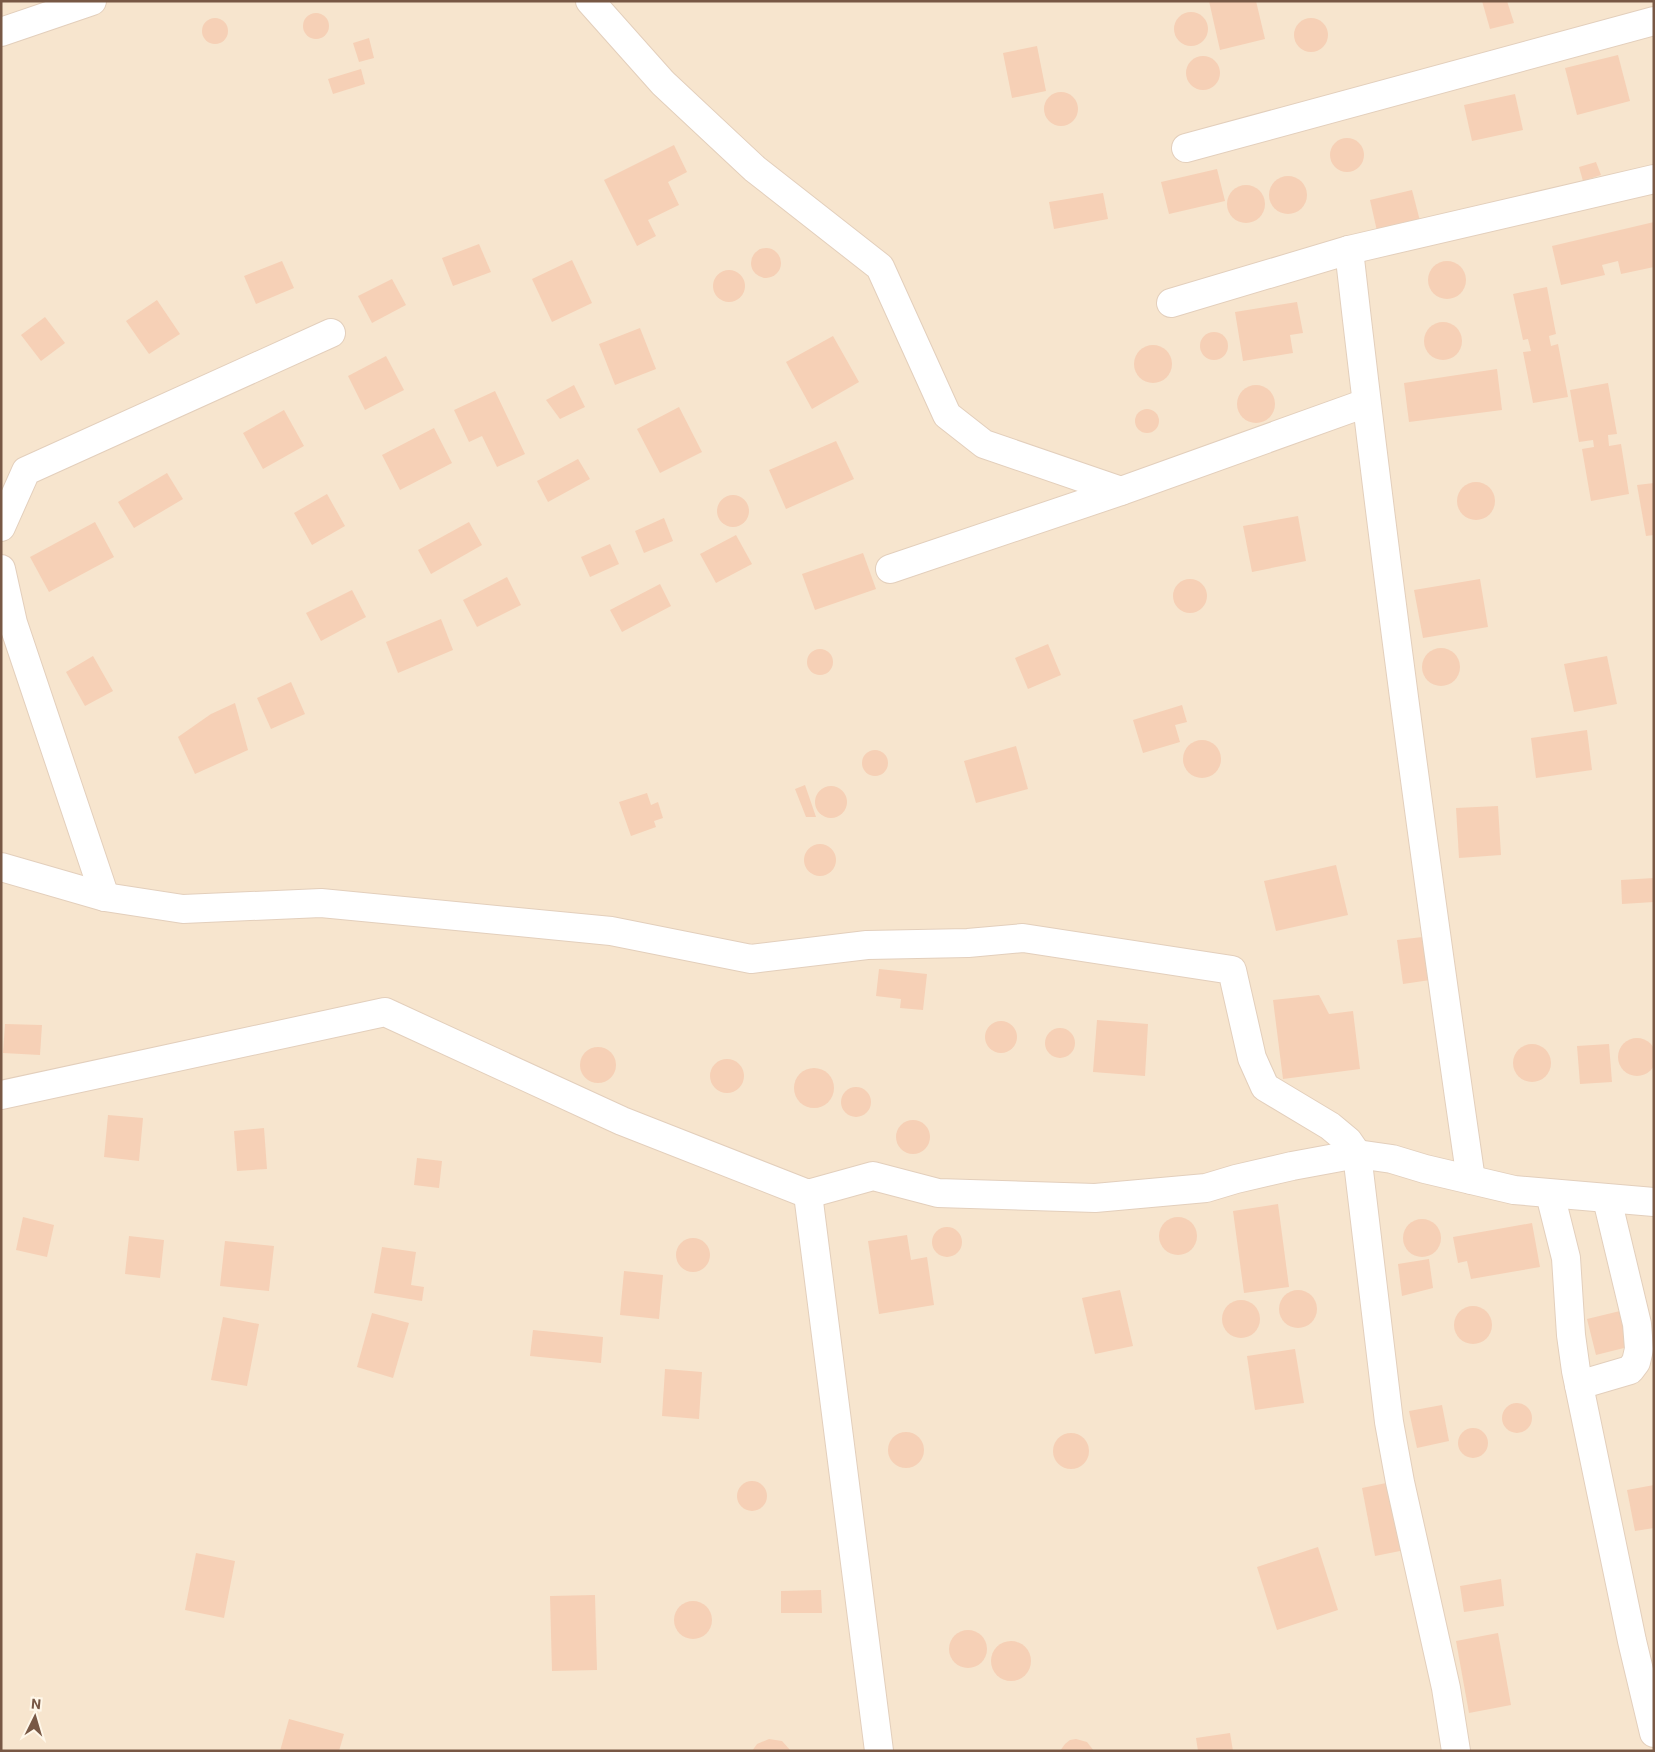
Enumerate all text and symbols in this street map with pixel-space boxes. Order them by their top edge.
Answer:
north arrow [10,1692,60,1742]
text: N [31,1696,42,1712]

